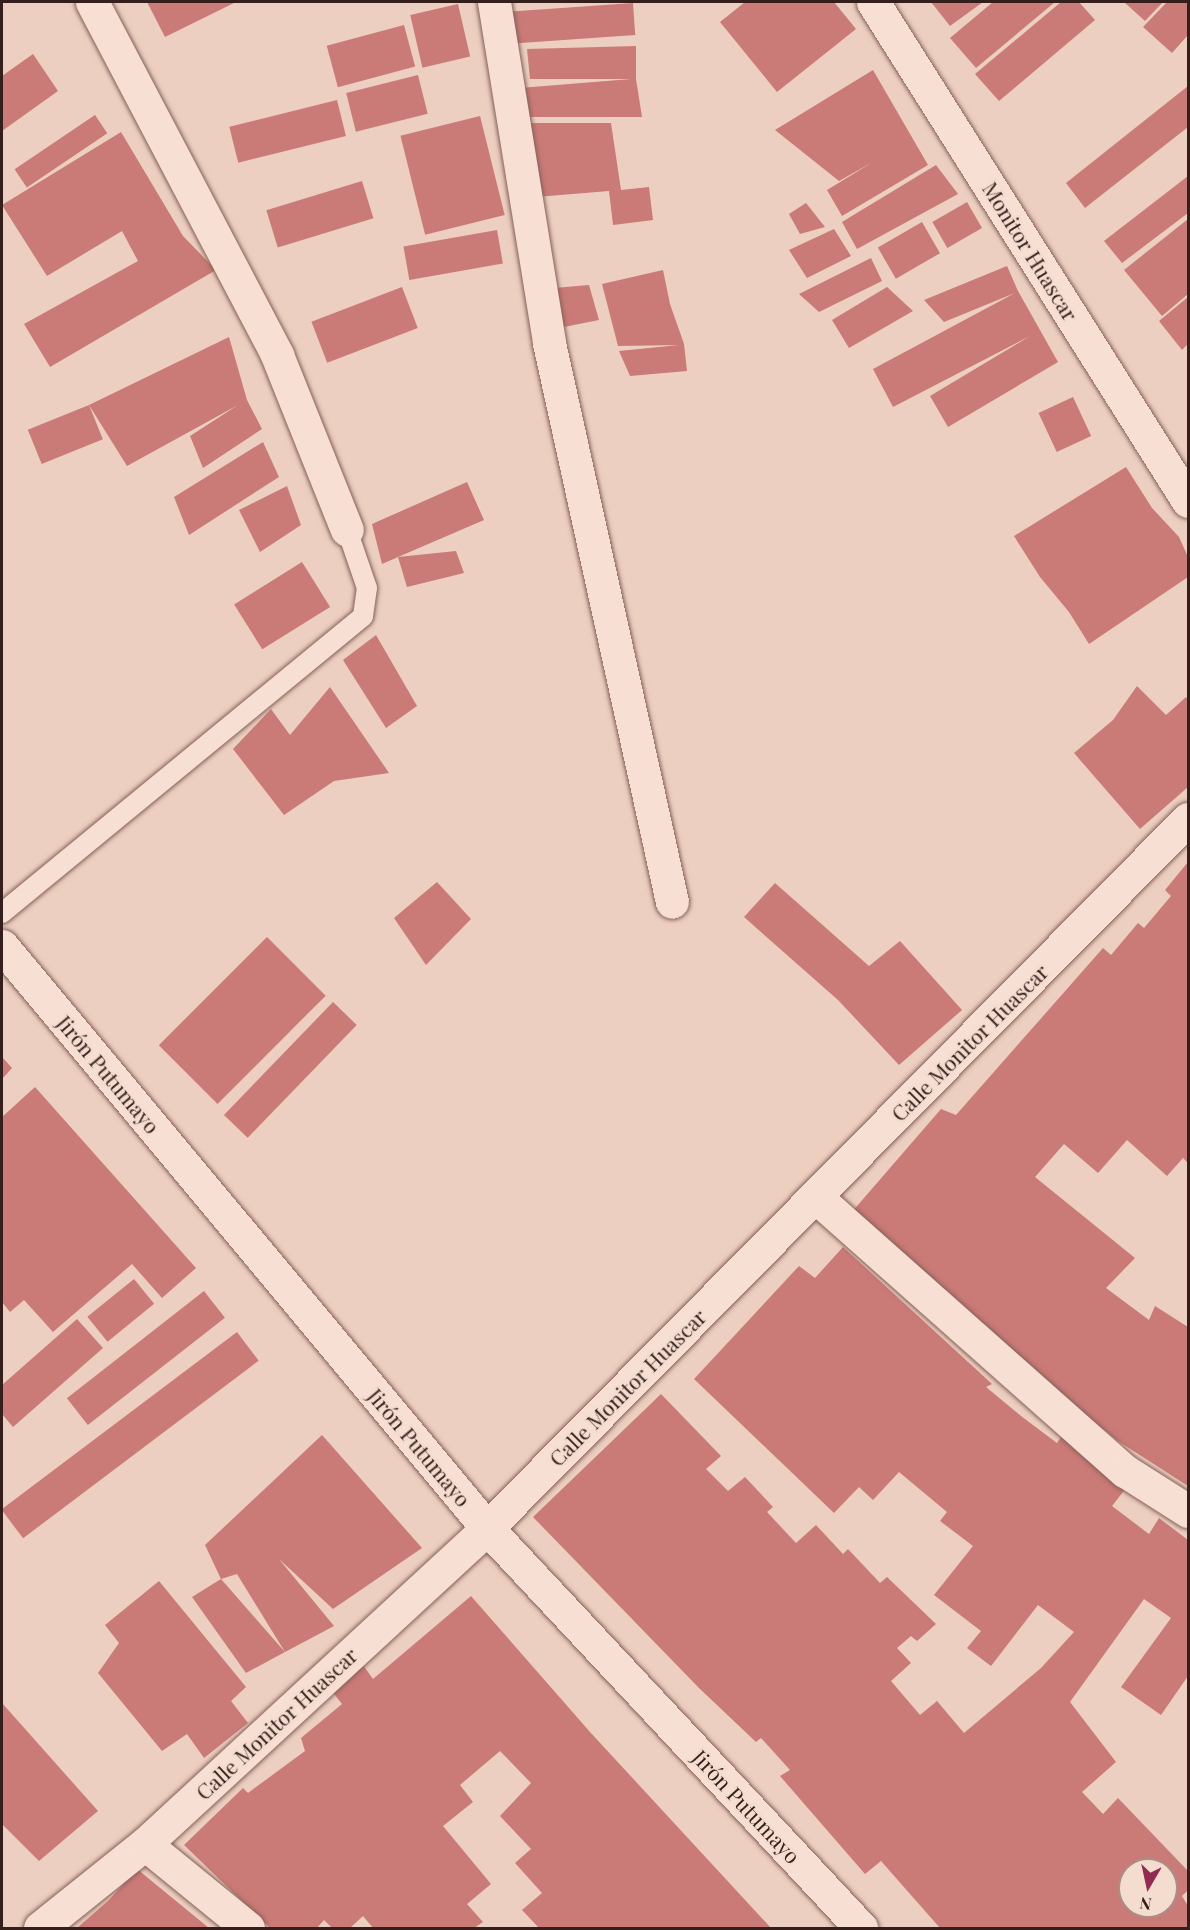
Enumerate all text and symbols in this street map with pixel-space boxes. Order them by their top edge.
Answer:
street label: Monitor Huascar [978,177,1084,325]
street label: Calle Monitor Huascar [885,958,1053,1126]
street label: Jirón Putumayo [52,1010,166,1138]
street label: Calle Monitor Huascar [543,1303,711,1471]
street label: Jirón Putumayo [363,1383,477,1511]
street label: Calle Monitor Huascar [190,1642,362,1804]
street label: Jirón Putumayo [688,1744,806,1868]
north arrow [1118,1858,1178,1918]
text: N [1138,1893,1153,1916]

